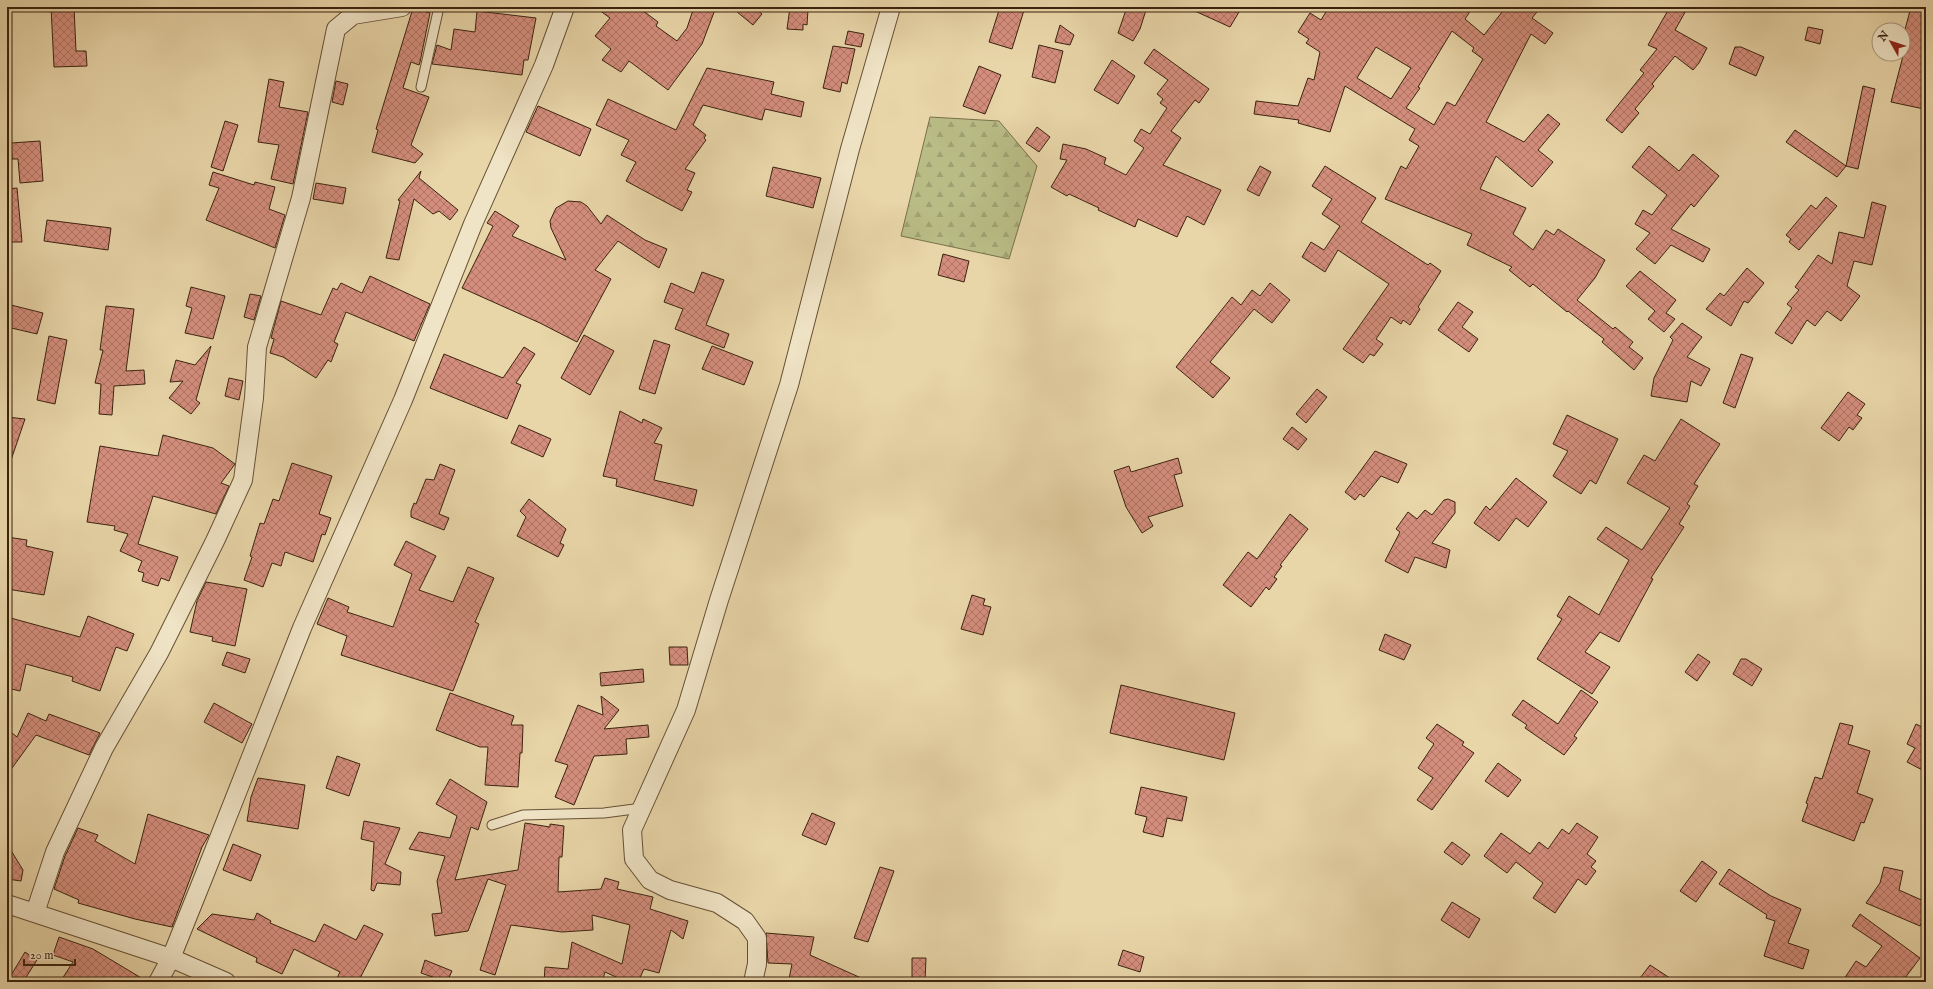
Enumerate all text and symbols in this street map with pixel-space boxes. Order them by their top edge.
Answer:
north arrow [1871,22,1911,62]
text: N [1875,28,1893,45]
scale bar [24,941,75,967]
text: 20 m [30,948,53,963]

